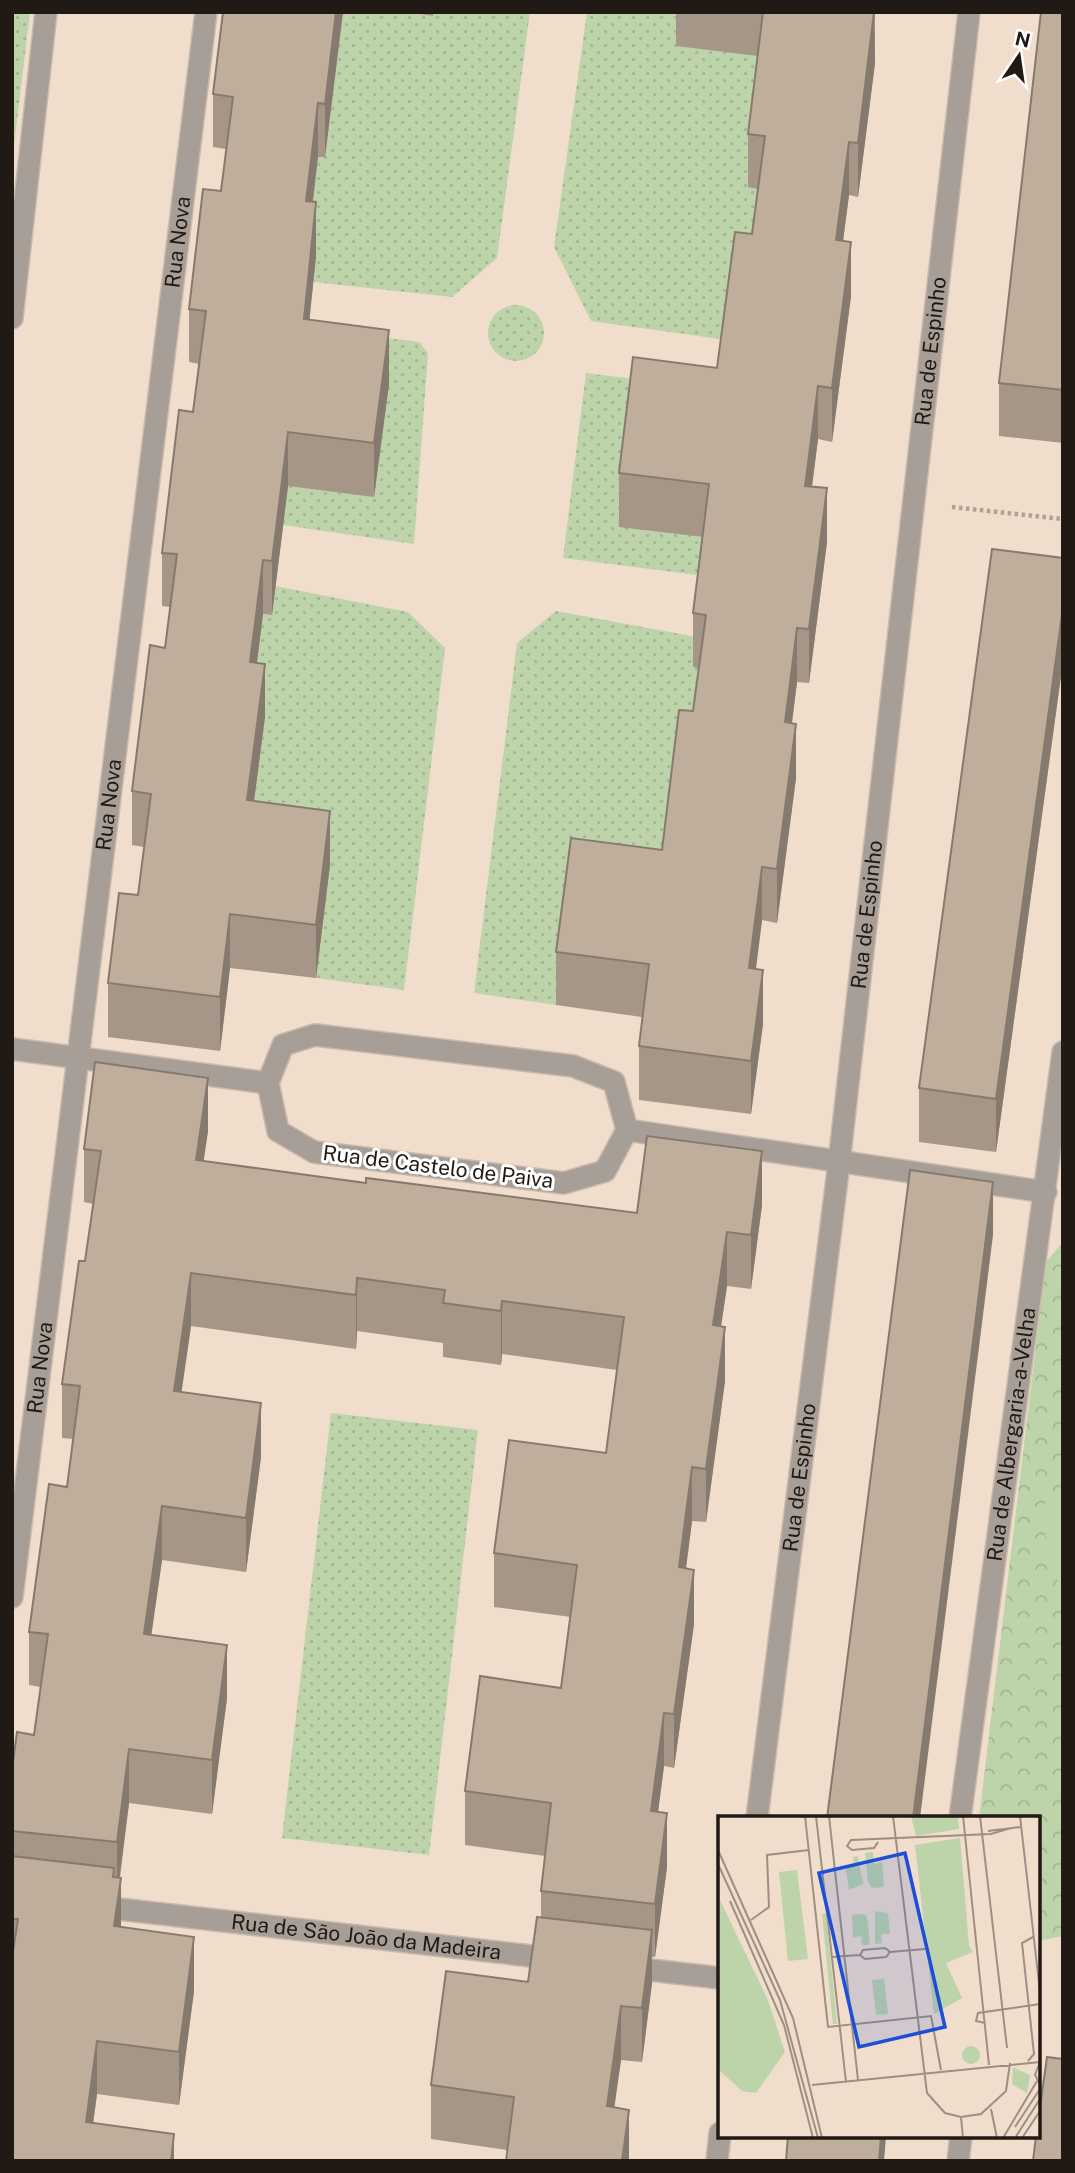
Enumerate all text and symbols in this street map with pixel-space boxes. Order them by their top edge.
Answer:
north arrow [984,21,1054,91]
text: N [1013,27,1033,52]
street label: Rua Nova [159,195,195,289]
street label: Rua de Espinho [909,276,951,427]
street label: Rua Nova [90,758,126,852]
street label: Rua de Espinho [846,839,887,990]
street label: Rua de Castelo de Paiva [322,1140,555,1193]
street label: Rua de Albergaria-a-Velha [982,1306,1041,1563]
street label: Rua Nova [22,1320,58,1415]
street label: Rua de Espinho [777,1402,821,1553]
inset map [718,1816,1040,2138]
street label: Rua de São João da Madeira [230,1909,503,1964]

